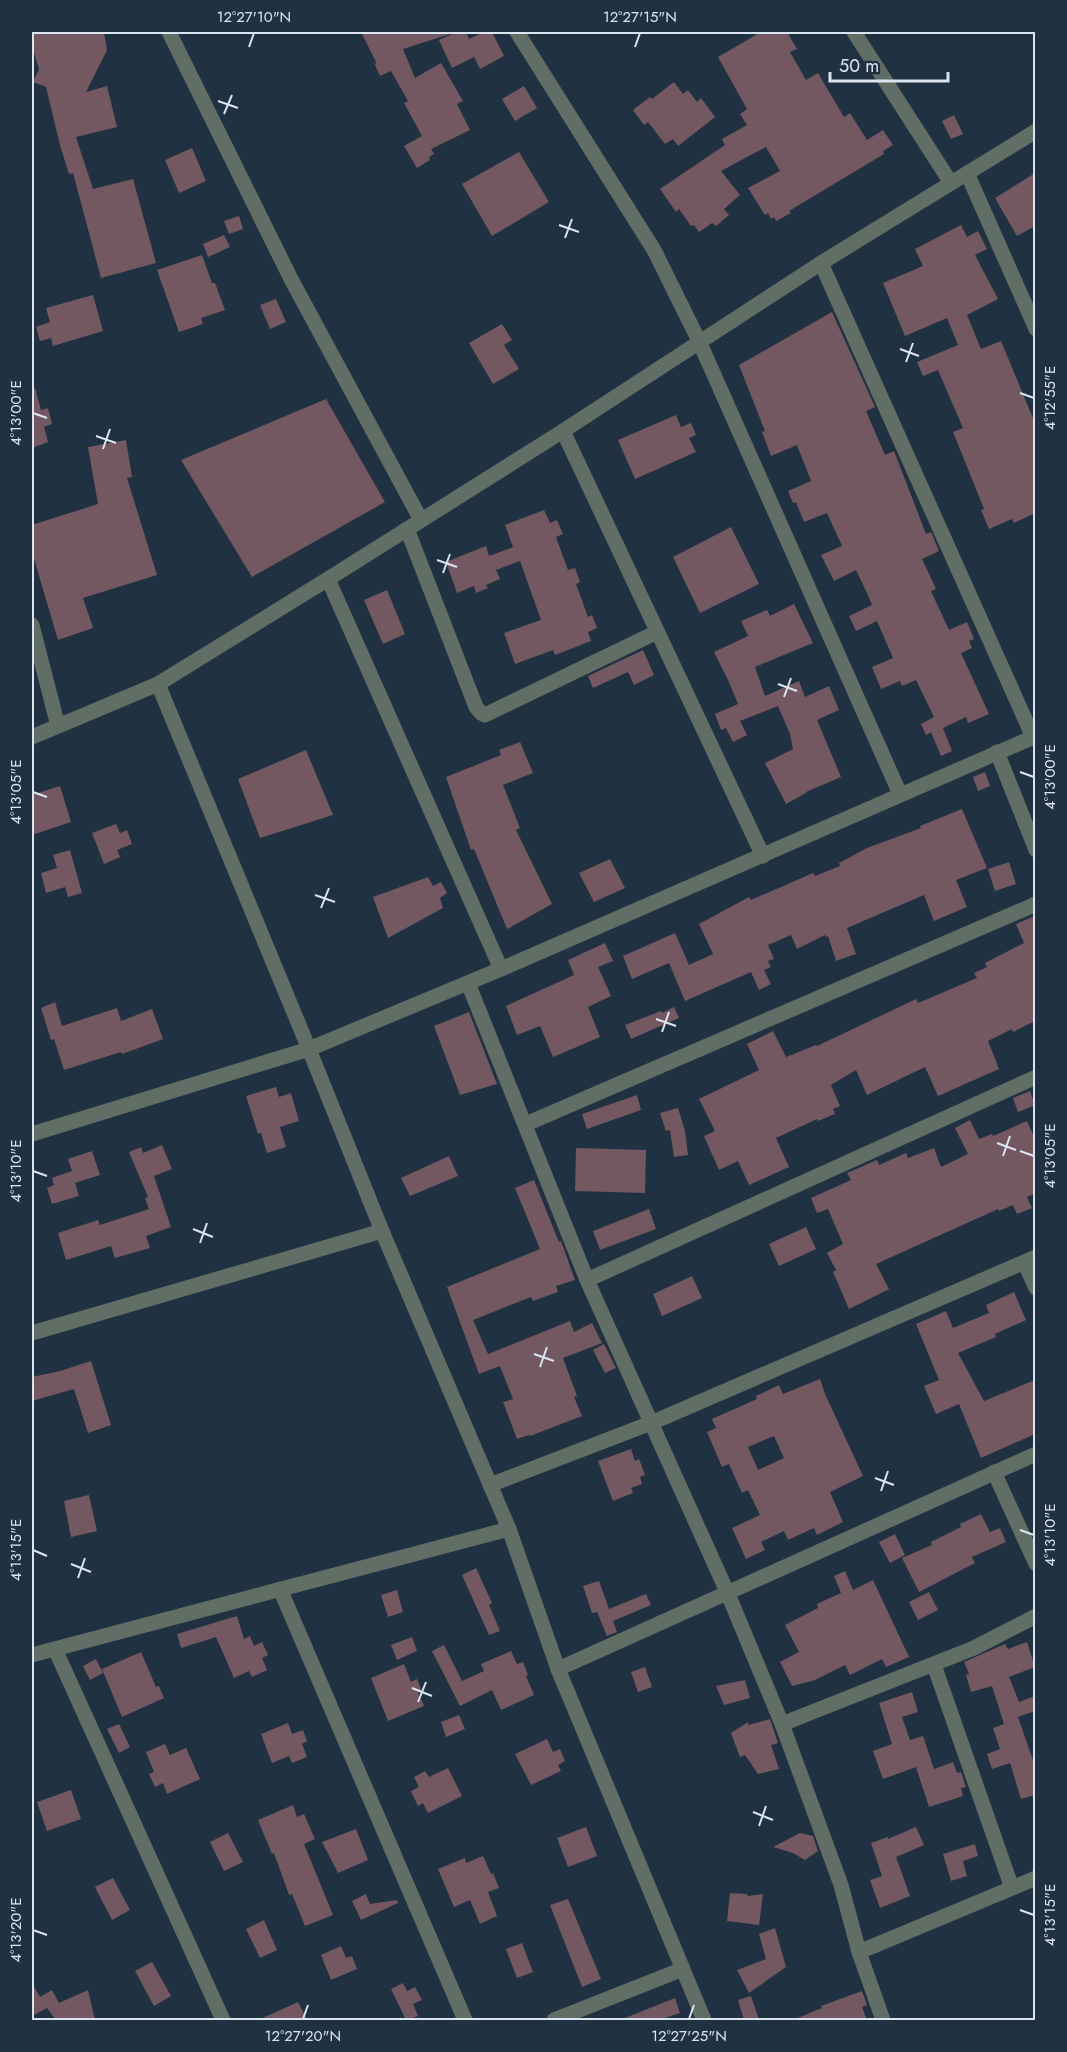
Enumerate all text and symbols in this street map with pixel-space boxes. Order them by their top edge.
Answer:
text: 12°27'10"N [217,6,291,28]
text: 12°27'15"N [603,6,677,28]
scale bar [830,45,948,83]
text: 50 m [839,53,879,79]
text: 4°12'55"E [1039,366,1061,430]
text: 4°13'00"E [5,380,27,446]
text: 4°13'00"E [1039,744,1061,810]
text: 4°13'05"E [5,760,27,824]
text: 4°13'05"E [1039,1124,1061,1188]
text: 4°13'10"E [5,1139,27,1203]
text: 4°13'10"E [1039,1503,1061,1567]
text: 4°13'15"E [5,1519,27,1581]
text: 4°13'15"E [1039,1884,1061,1946]
text: 4°13'20"E [5,1898,27,1962]
text: 12°27'20"N [265,2025,341,2047]
text: 12°27'25"N [651,2025,727,2047]

